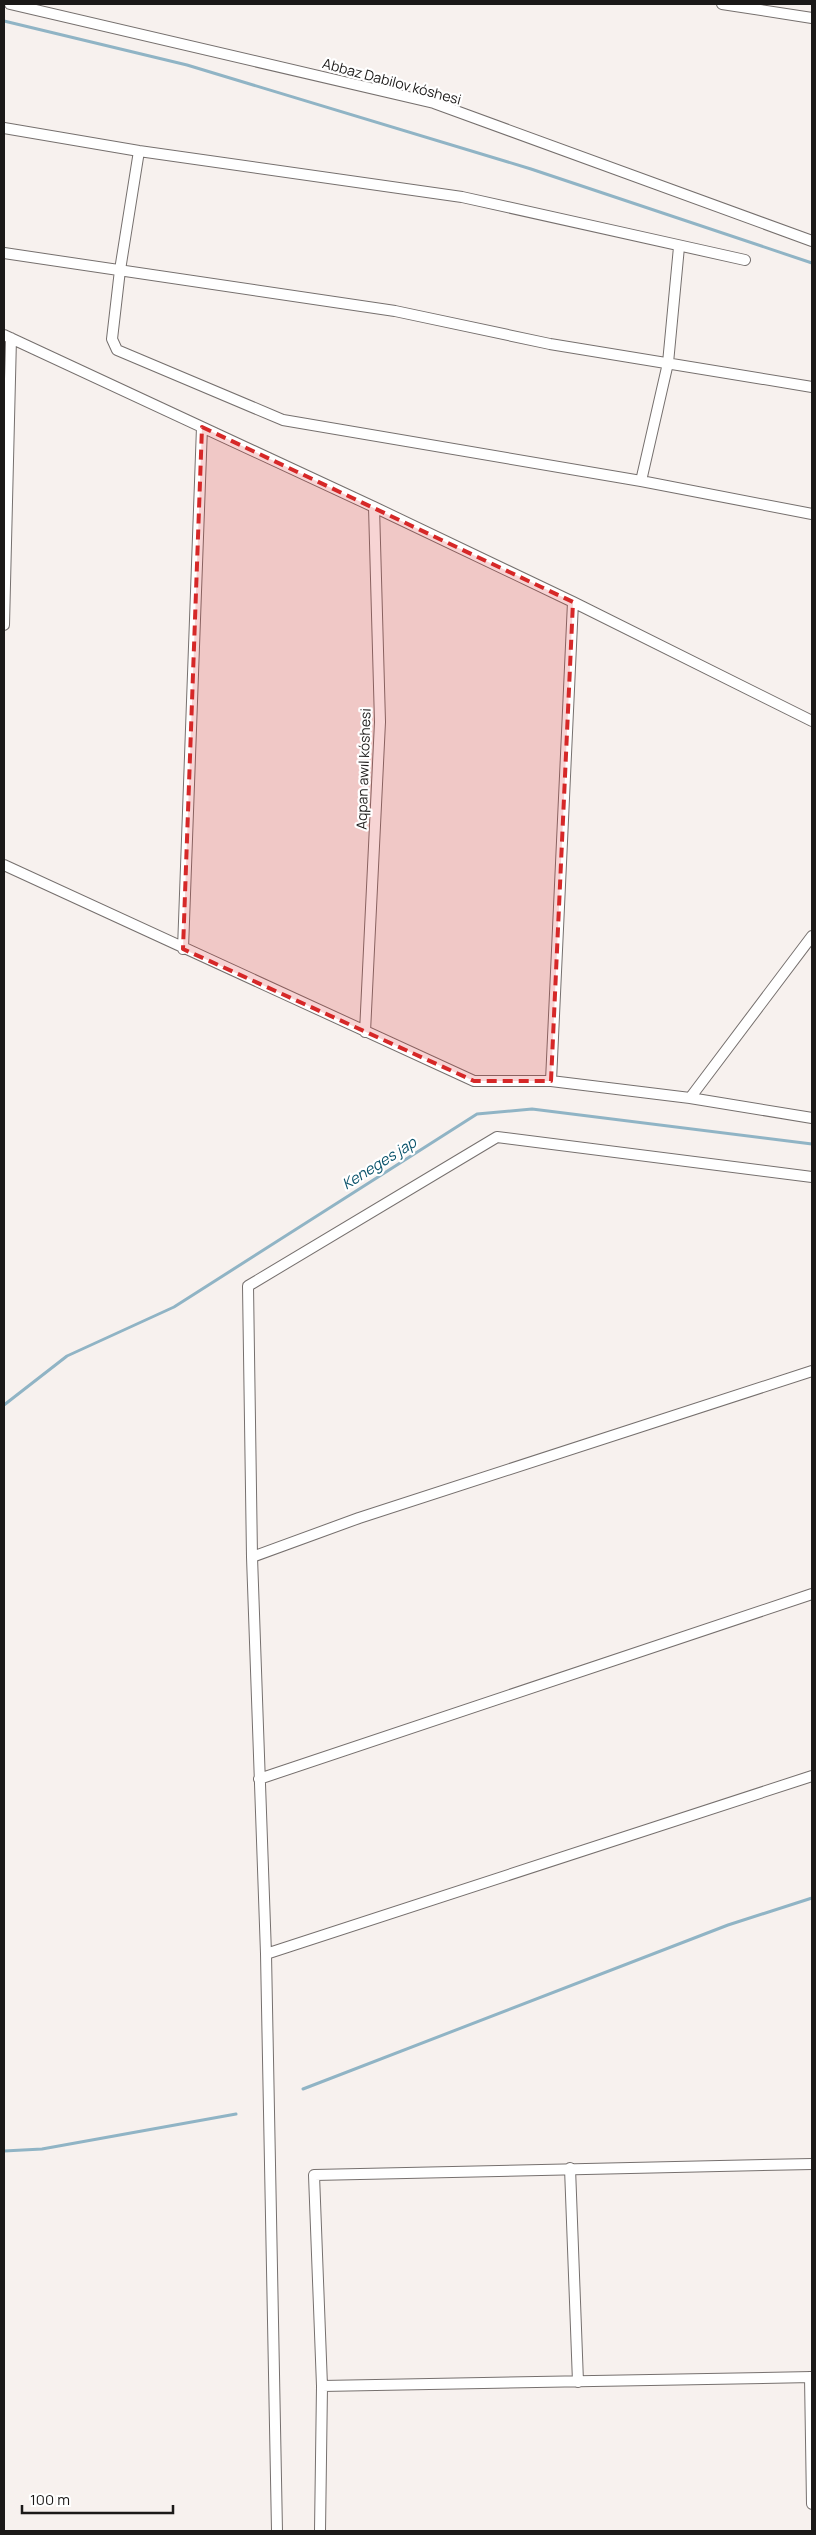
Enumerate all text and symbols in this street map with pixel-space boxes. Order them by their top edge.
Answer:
street label: Abbaz Dabilov kóshesi [321,53,463,109]
street label: Aqpan awıl kóshesi [351,708,375,830]
water label: Keneges jap [338,1131,421,1194]
scale bar [22,2482,174,2514]
text: 100 m [30,2489,70,2510]

